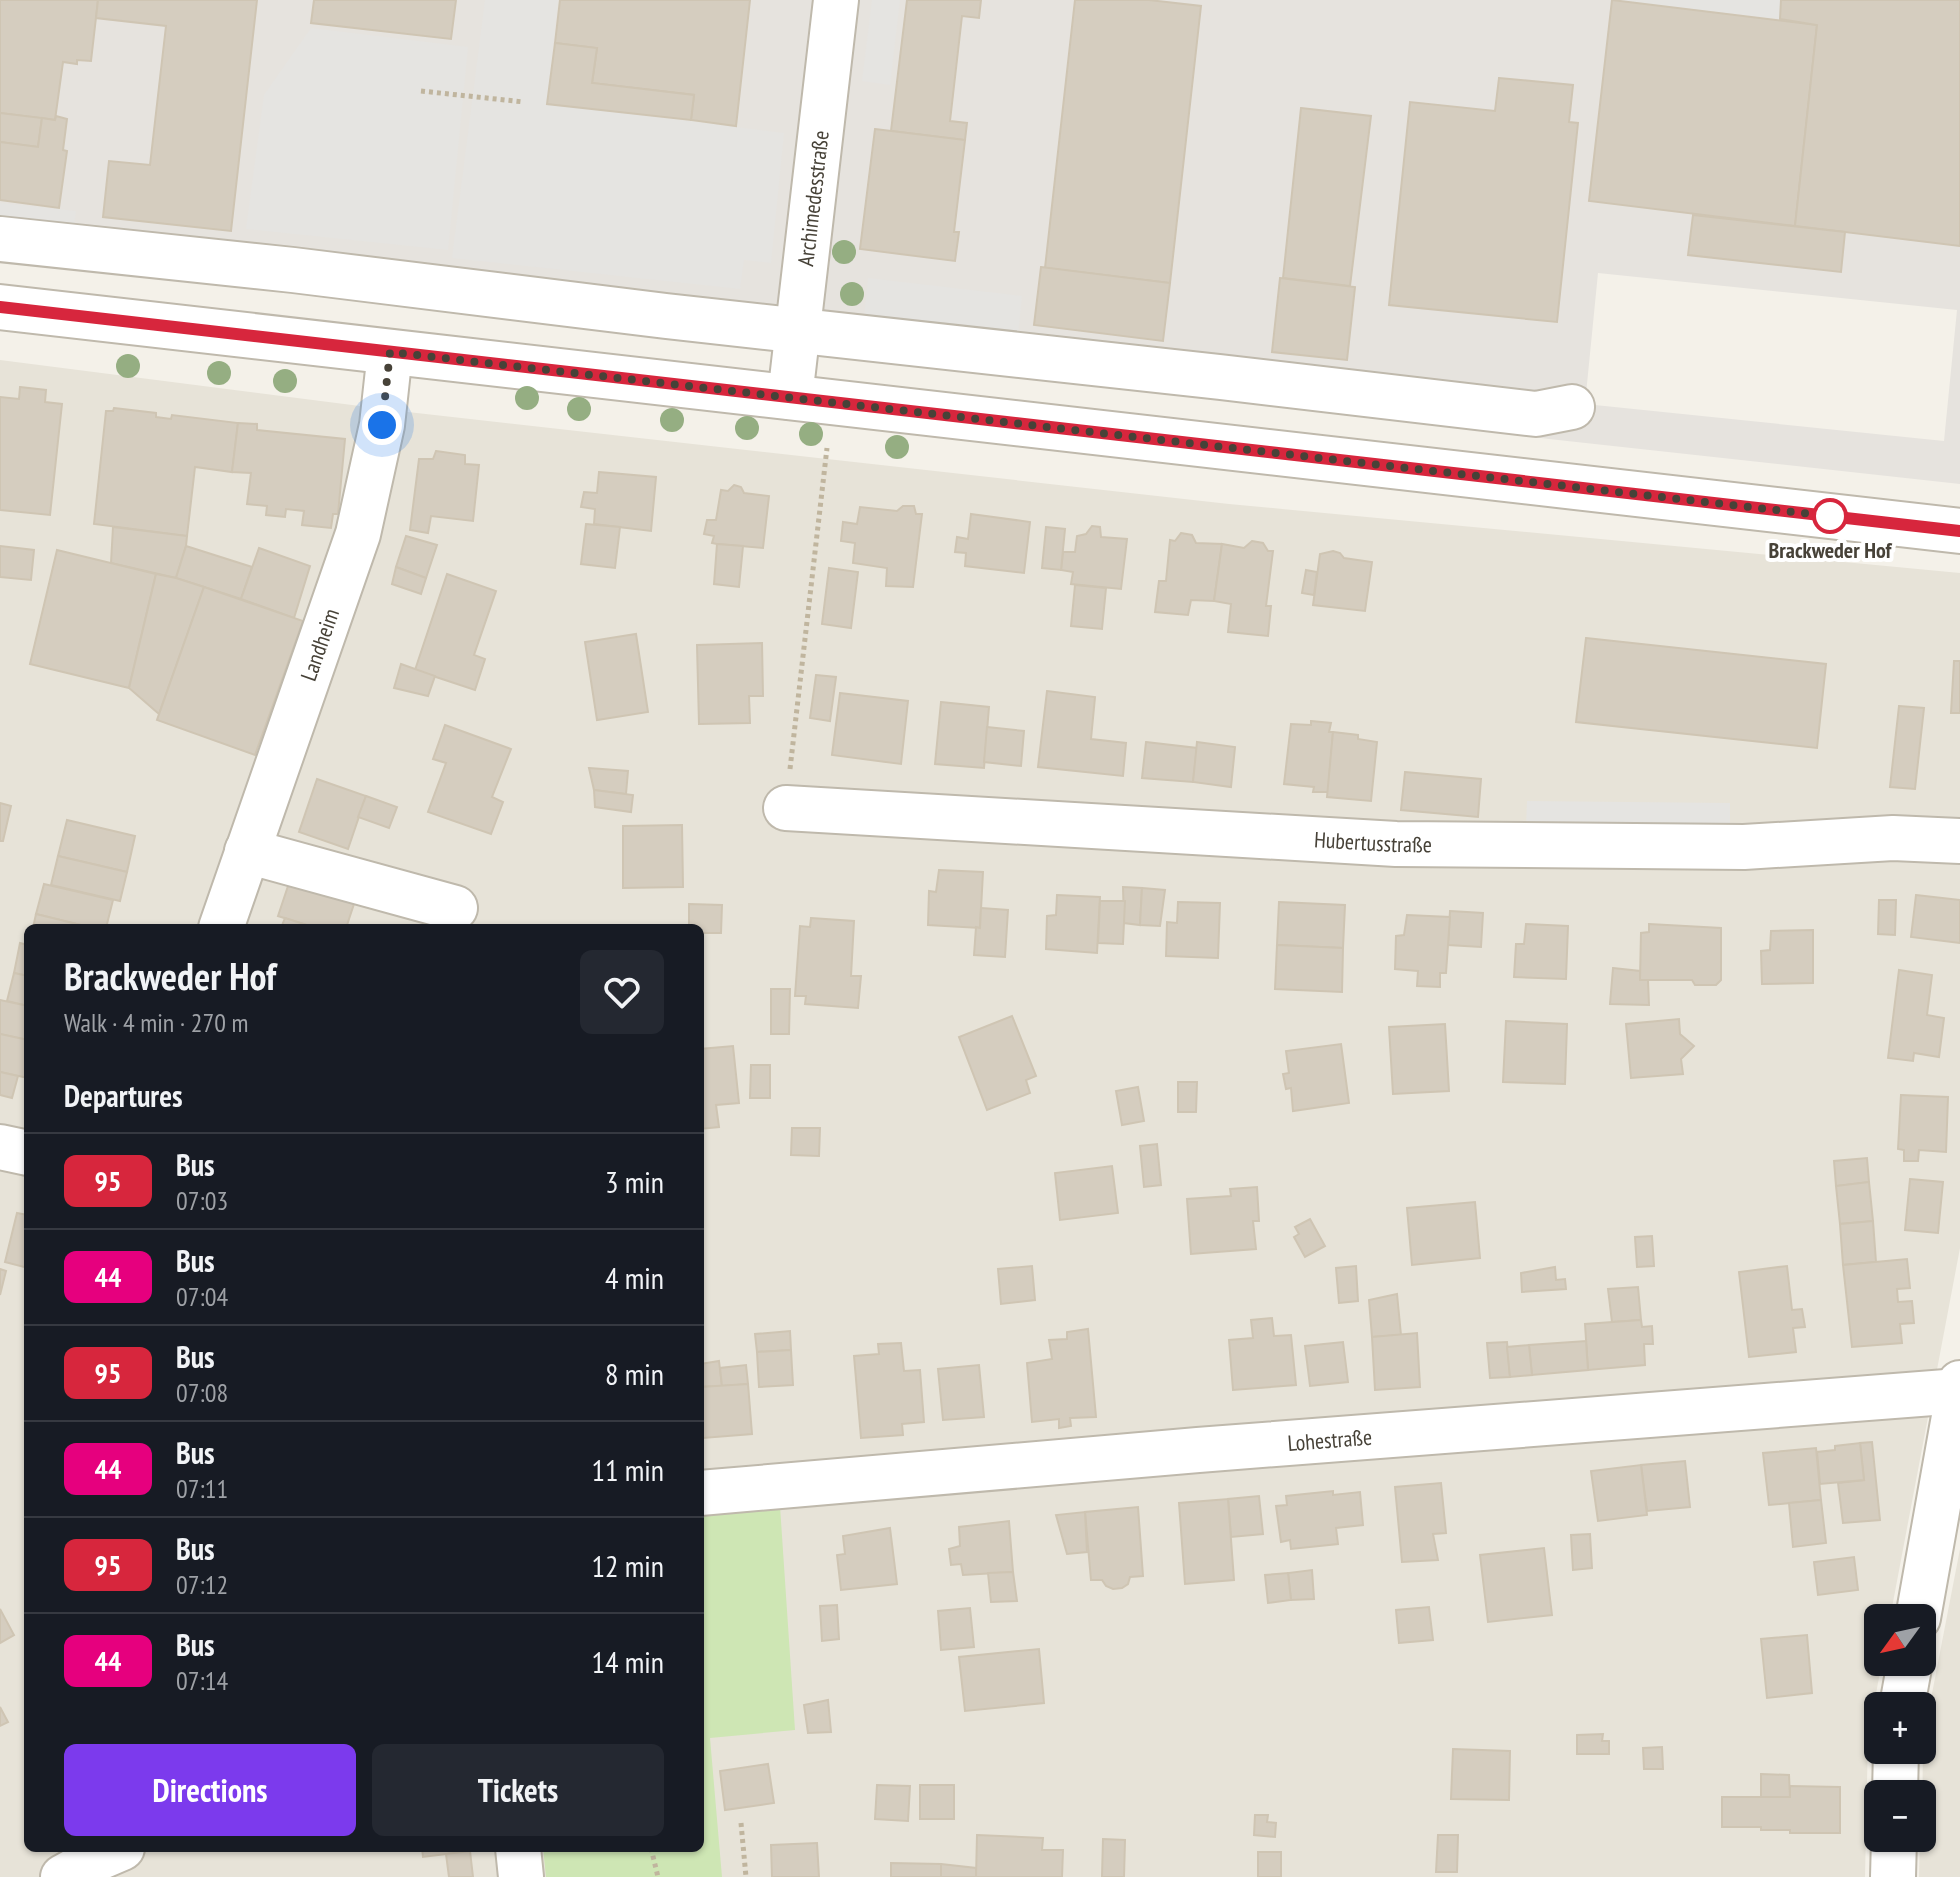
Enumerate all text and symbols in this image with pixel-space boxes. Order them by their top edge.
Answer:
street label: Archimedesstraße [791,129,835,268]
your location [362,405,402,445]
marker: Brackweder Hof [1813,499,1847,533]
place label: Brackweder Hof [1769,536,1893,564]
street label: Landheim [294,605,345,685]
street label: Hubertusstraße [1313,825,1432,858]
button: heart [580,950,664,1034]
text: Brackweder Hof [64,951,276,1000]
text: Walk · 4 min · 270 m [64,1006,248,1039]
text: Departures [64,1076,182,1115]
text: Bus [176,1145,215,1184]
text: 95 [95,1162,121,1199]
text: 3 min [605,1162,664,1201]
text: 07:03 [176,1184,228,1217]
text: Bus [176,1241,215,1280]
text: 44 [95,1258,121,1295]
text: 4 min [605,1258,664,1297]
text: 07:04 [176,1280,228,1313]
text: Bus [176,1337,215,1376]
text: 95 [95,1354,121,1391]
text: 8 min [605,1354,664,1393]
text: 07:08 [176,1376,228,1409]
street label: Lohestraße [1286,1423,1373,1457]
text: Bus [176,1433,215,1472]
text: 44 [95,1450,121,1487]
text: 11 min [591,1450,664,1489]
text: 07:11 [176,1472,228,1505]
text: Bus [176,1529,215,1568]
text: 95 [95,1546,121,1583]
text: 12 min [591,1546,664,1585]
text: 07:12 [176,1568,228,1601]
north arrow [1864,1604,1936,1676]
map controls [1864,1604,1936,1852]
text: Bus [176,1625,215,1664]
text: 44 [95,1642,121,1679]
text: 14 min [591,1642,664,1681]
text: 07:14 [176,1664,228,1697]
button: + [1864,1692,1936,1764]
button: Directions [64,1744,356,1836]
button: Tickets [372,1744,664,1836]
button: − [1864,1780,1936,1852]

